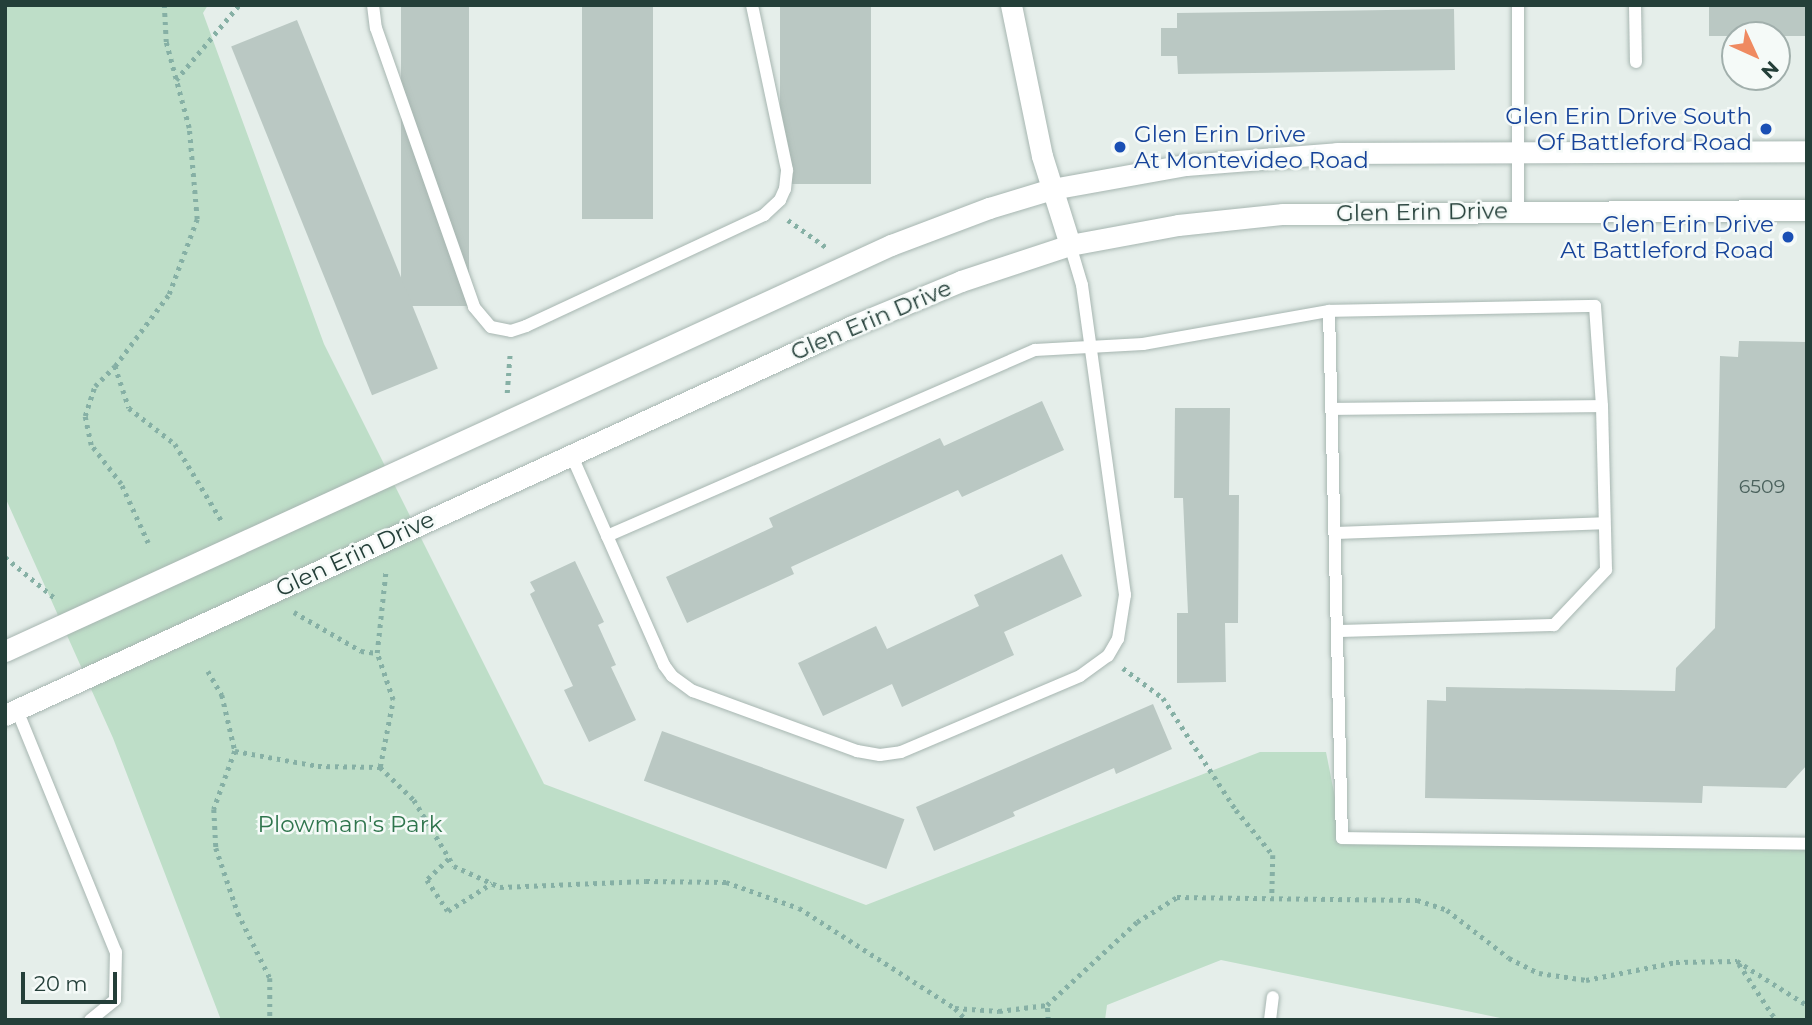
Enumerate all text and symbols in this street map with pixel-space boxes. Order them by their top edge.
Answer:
north arrow [1721,21,1791,91]
text: N [1756,56,1783,83]
place label: Glen Erin Drive South Of Battleford Road [1505,102,1752,156]
place label: Glen Erin Drive At Montevideo Road [1134,120,1369,174]
marker: Glen Erin Drive South Of Battleford Road [1758,121,1774,137]
marker: Glen Erin Drive At Montevideo Road [1112,139,1128,155]
street label: Glen Erin Drive [1336,197,1508,227]
place label: Glen Erin Drive At Battleford Road [1560,210,1774,264]
marker: Glen Erin Drive At Battleford Road [1780,229,1796,245]
street label: Glen Erin Drive [787,274,955,366]
house number: 6509 [1739,476,1785,498]
street label: Glen Erin Drive [271,505,439,603]
park label: Plowman's Park [258,810,442,838]
scale bar [24,958,121,1002]
text: 20 m [34,971,88,996]

